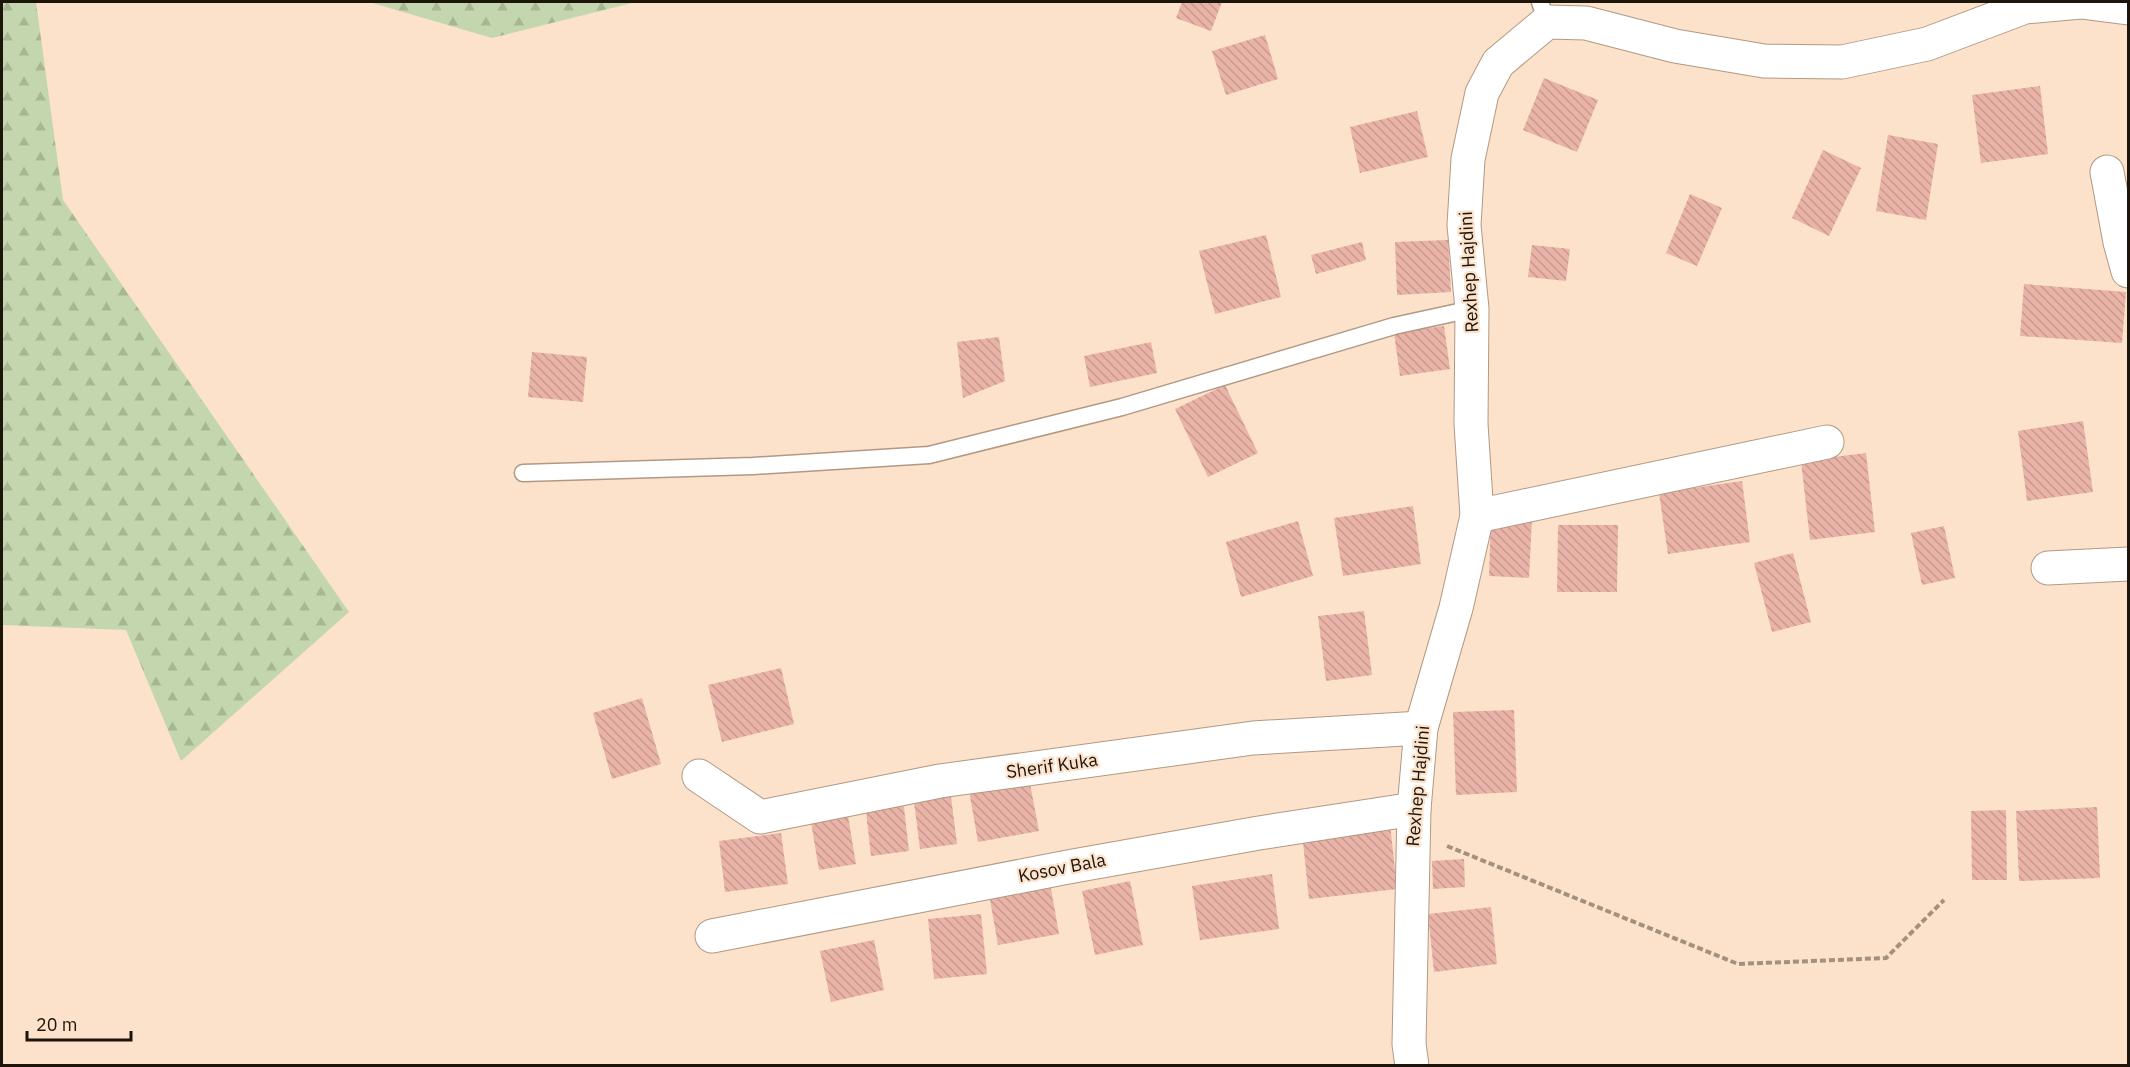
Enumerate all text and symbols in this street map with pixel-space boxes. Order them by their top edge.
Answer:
street label: Rexhep Hajdini [1454,211,1483,333]
street label: Rexhep Hajdini [1401,725,1434,847]
street label: Sherif Kuka [1005,748,1100,783]
street label: Kosov Bala [1016,848,1108,887]
scale bar [27,1004,130,1042]
text: 20 m [36,1013,78,1036]

